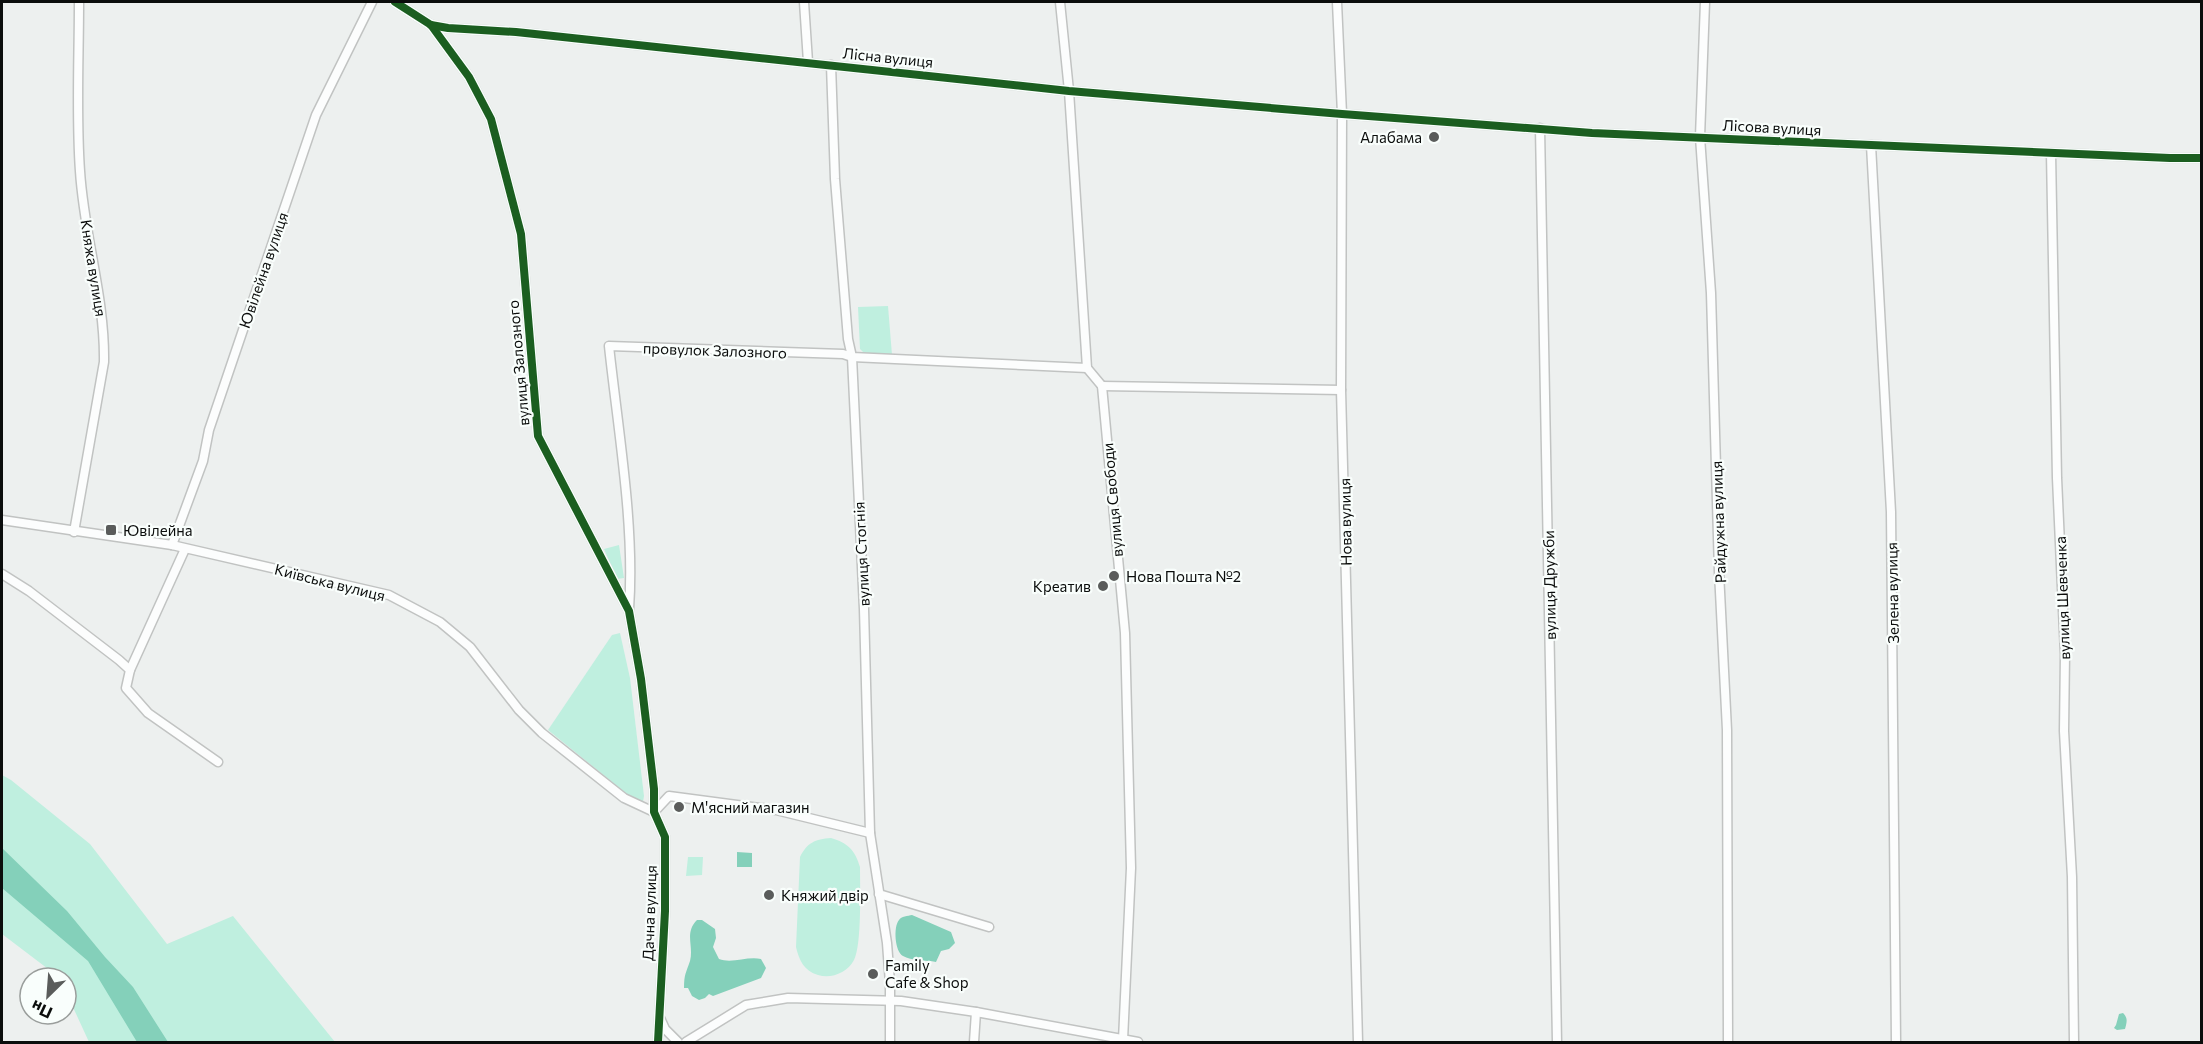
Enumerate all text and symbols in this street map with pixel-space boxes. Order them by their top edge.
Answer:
street label: Лісна вулиця [842,43,934,71]
street label: Лісова вулиця [1722,115,1822,139]
place label: Алабама [1360,128,1422,146]
marker: Алабама [1427,130,1441,144]
street label: Ювілейна вулиця [235,210,291,330]
street label: Княжа вулиця [77,218,111,318]
street label: вулиця Залозного [504,299,532,427]
street label: провулок Залозного [643,338,787,362]
street label: вулиця Свободи [1098,442,1126,558]
street label: Райдужна вулиця [1707,461,1729,583]
street label: Нова вулиця [1335,478,1355,566]
street label: вулиця Стогнія [849,501,873,607]
place label: Ювілейна [123,521,193,539]
marker: Ювілейна [104,523,118,537]
street label: вулиця Дружби [1539,530,1559,640]
street label: вулиця Шевченка [2051,536,2073,660]
street label: Зелена вулиця [1882,542,1902,644]
street label: Київська вулиця [273,560,387,604]
place label: Нова Пошта №2 [1126,567,1241,585]
marker: Нова Пошта №2 [1107,569,1121,583]
place label: Креатив [1033,577,1091,595]
marker: Креатив [1096,579,1110,593]
place label: М'ясний магазин [691,798,810,816]
marker: М'ясний магазин [672,800,686,814]
street label: Дачна вулиця [638,865,660,961]
place label: Княжий двір [781,886,869,904]
marker: Княжий двір [762,888,776,902]
place label: Family Cafe & Shop [885,956,969,991]
north arrow [18,966,78,1026]
marker: Family Cafe & Shop [866,967,880,981]
text: Пн [28,997,55,1023]

